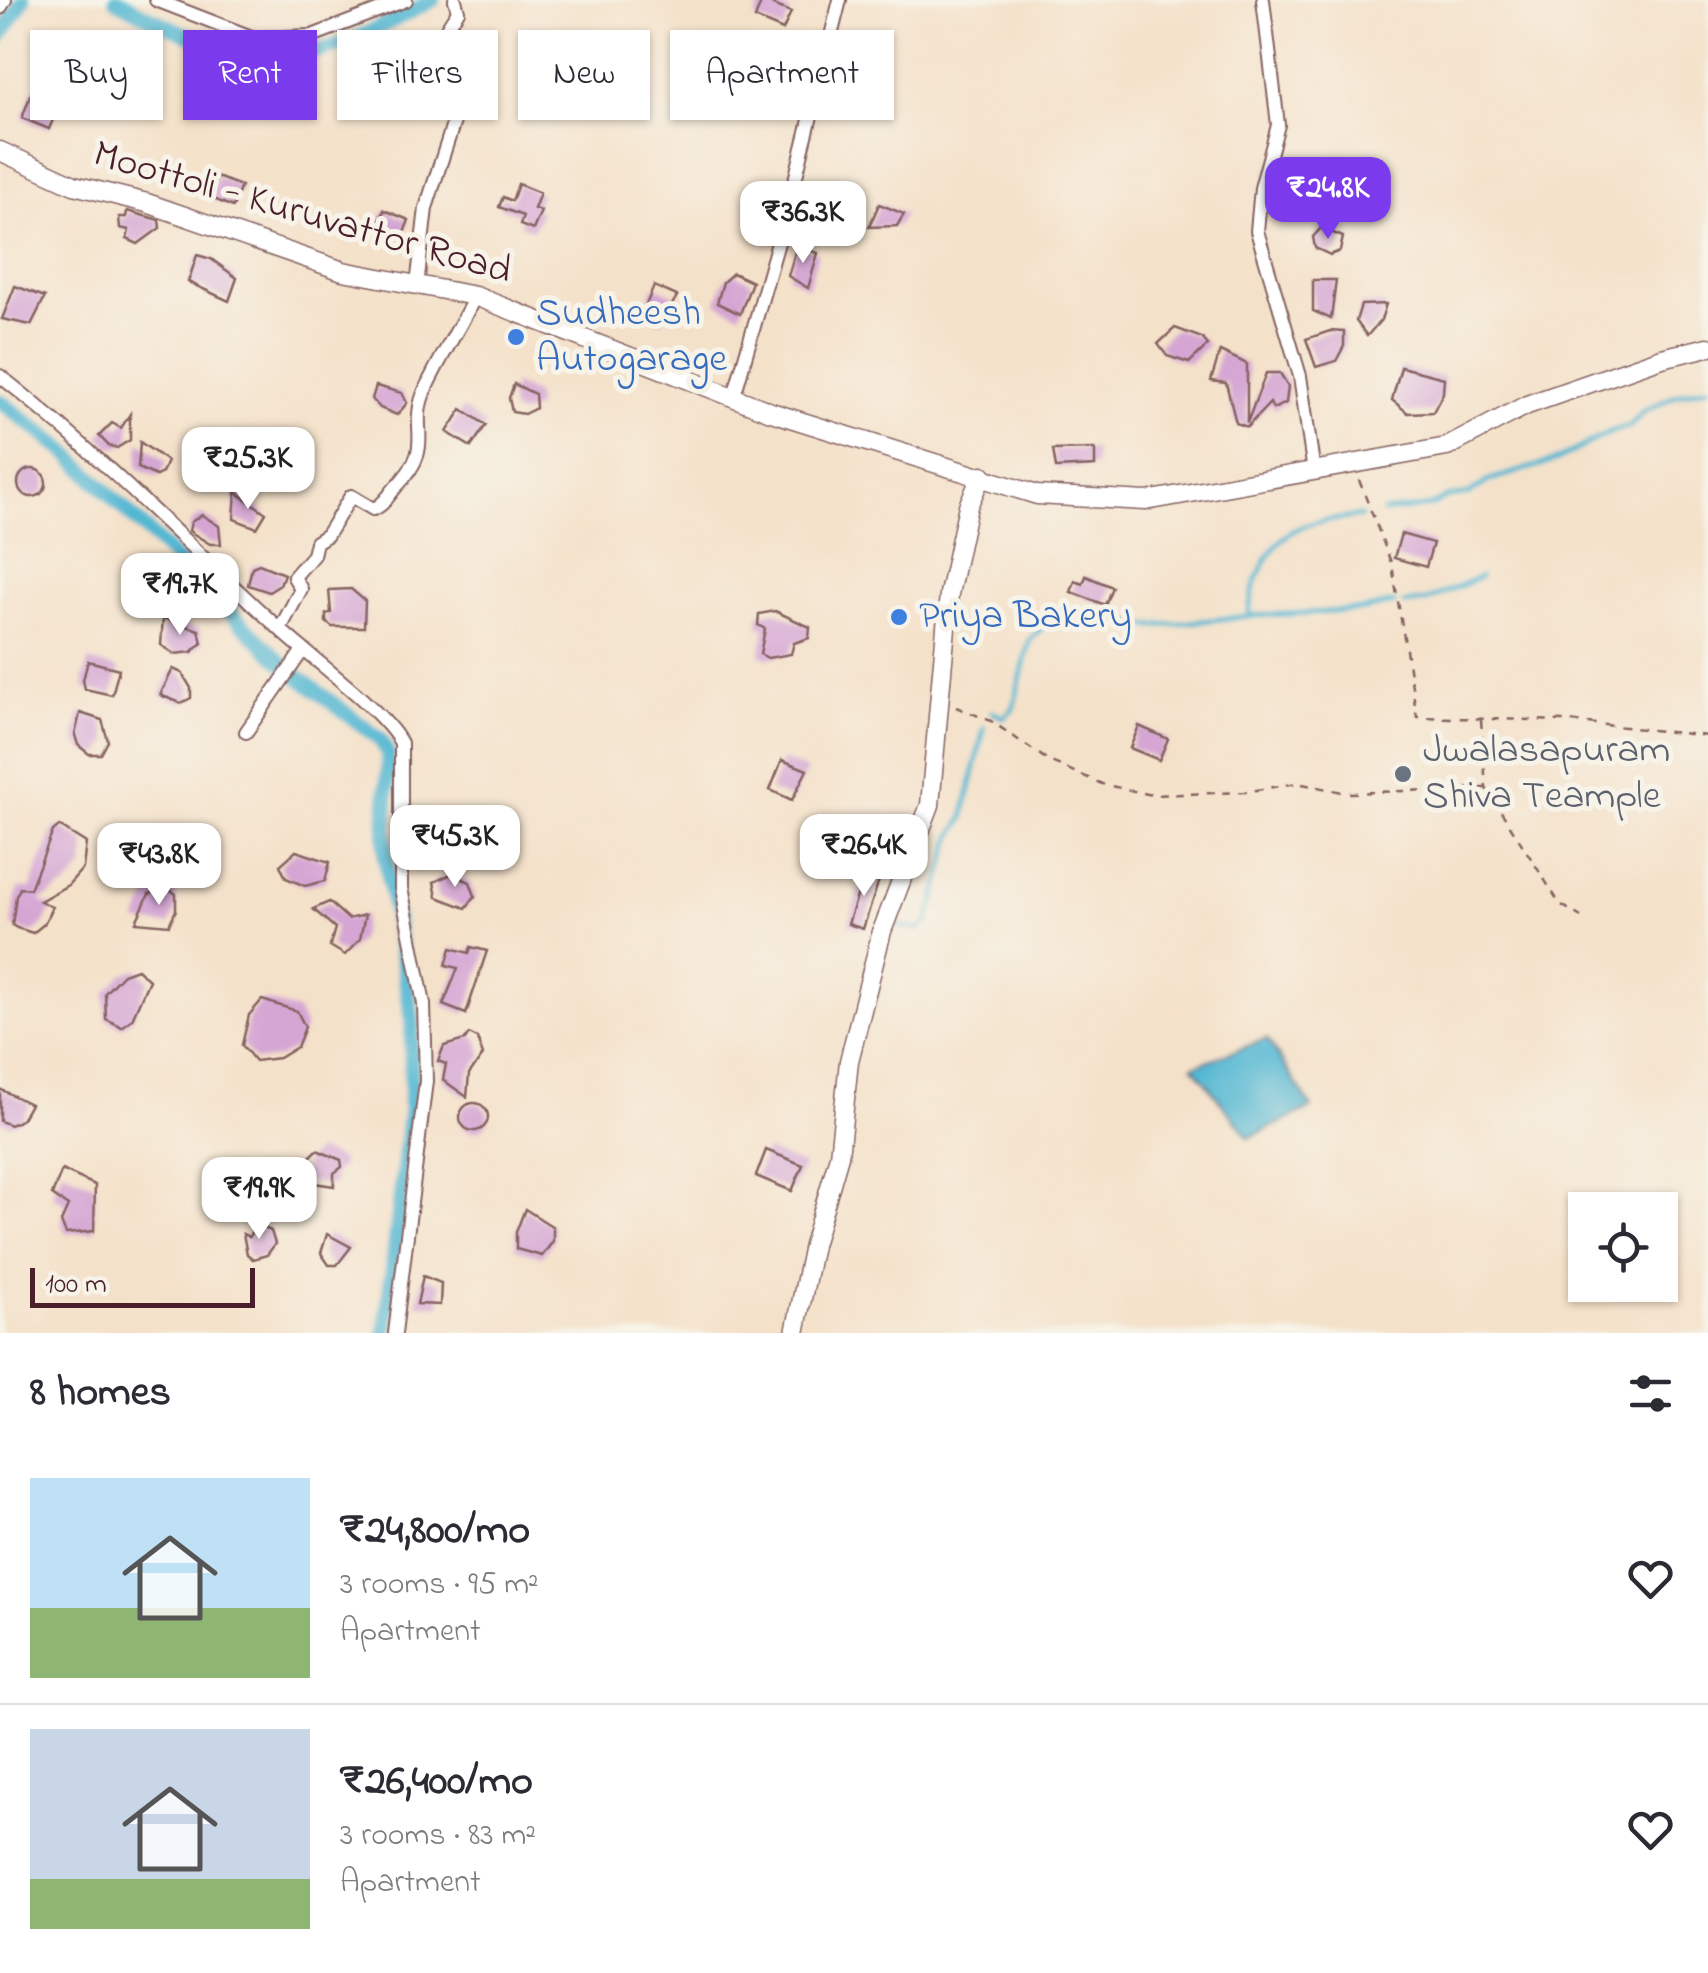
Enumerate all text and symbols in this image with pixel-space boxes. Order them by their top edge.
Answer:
chip: Buy [30,30,163,120]
chip: Rent [183,30,317,120]
chip: Filters [337,30,498,120]
chip: New [518,30,650,120]
chip: Apartment [670,30,894,120]
street label: Moottoli - Kuruvattor Road [86,126,518,302]
pin: ₹24.8K [1247,157,1409,242]
text: ₹24.8K [1287,166,1369,213]
pin: ₹36.3K [722,181,884,266]
text: ₹36.3K [762,190,844,237]
place label: Sudheesh Autogarage [536,285,727,390]
marker: Sudheesh Autogarage [505,326,527,348]
pin: ₹25.3K [167,427,329,512]
text: ₹25.3K [204,436,292,483]
pin: ₹19.7K [99,553,261,638]
text: ₹19.7K [143,562,217,609]
place label: Priya Bakery [919,588,1132,647]
marker: Priya Bakery [888,606,910,628]
place label: Jwalasapuram Shiva Teample [1423,722,1670,827]
marker: Jwalasapuram Shiva Teample [1392,763,1414,785]
pin: ₹45.3K [374,805,536,890]
text: ₹45.3K [412,814,498,861]
pin: ₹26.4K [783,814,945,899]
pin: ₹43.8K [78,823,240,908]
text: ₹26.4K [822,823,906,870]
text: ₹43.8K [119,832,199,879]
pin: ₹19.9K [178,1157,340,1242]
text: ₹19.9K [224,1166,294,1213]
map controls [1568,1192,1678,1302]
button: locate [1568,1192,1678,1302]
scale bar [30,1263,255,1308]
text: 100 m [45,1265,107,1306]
text: 8 homes [30,1363,171,1424]
icon: filters [1623,1366,1678,1421]
text: ₹24,800/mo [340,1501,530,1562]
icon: home [110,1518,230,1638]
icon: heart [1623,1551,1678,1606]
text: 3 rooms · 95 m² [340,1562,539,1609]
text: Apartment [340,1609,481,1656]
text: ₹26,400/mo [340,1752,533,1813]
icon: home [110,1769,230,1889]
icon: heart [1623,1802,1678,1857]
text: 3 rooms · 83 m² [340,1813,536,1860]
text: Apartment [340,1860,481,1907]

